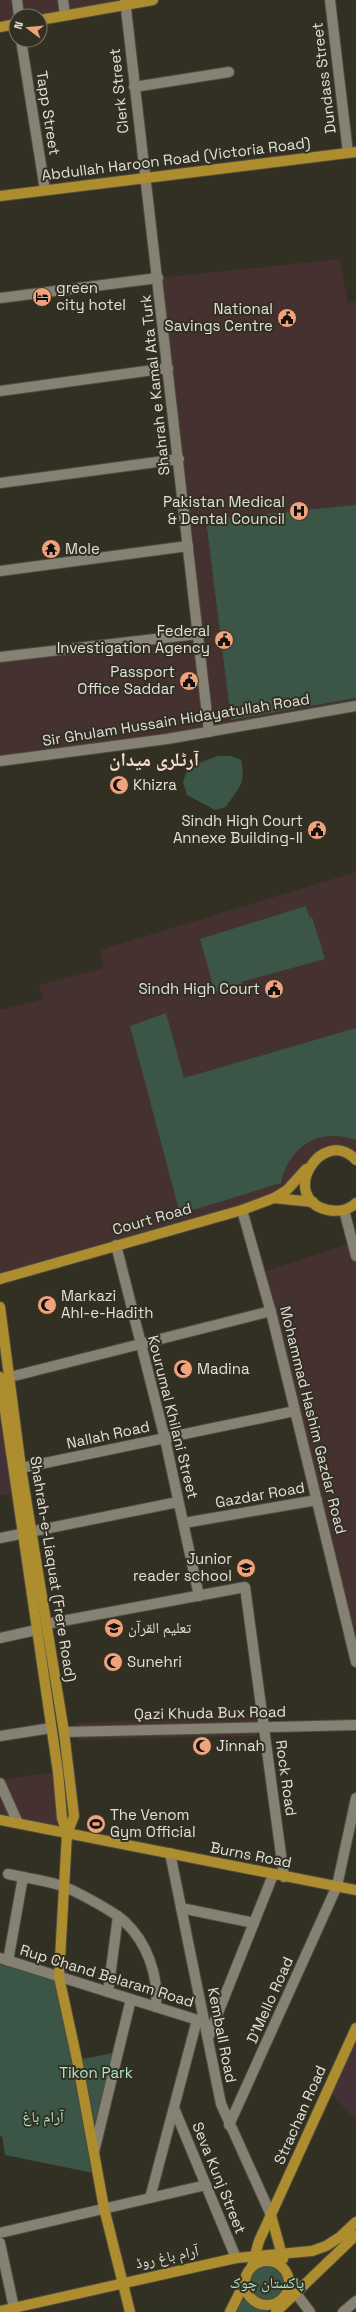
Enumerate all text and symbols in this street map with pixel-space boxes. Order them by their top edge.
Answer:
north arrow [8,8,48,48]
text: N [11,20,26,31]
street label: Dundass Street [307,21,340,135]
street label: Clerk Street [105,47,132,135]
street label: Tapp Street [32,69,65,157]
street label: Abdullah Haroon Road (Victoria Road) [40,133,312,185]
place label: green city hotel [56,278,126,314]
hotel icon: green city hotel [31,286,53,308]
street label: Shahrah e Kamal Ata Turk [136,294,173,476]
place label: National Savings Centre [165,299,273,335]
public building icon: National Savings Centre [276,307,298,329]
place label: Pakistan Medical & Dental Council [163,492,285,528]
hospital icon: Pakistan Medical & Dental Council [288,500,310,522]
temple icon: Mole [40,538,62,560]
place label: Mole [65,539,100,558]
place label: Federal Investigation Agency [57,621,210,657]
public building icon: Federal Investigation Agency [213,629,235,651]
place label: Passport Office Saddar [77,662,175,698]
public building icon: Passport Office Saddar [178,670,200,692]
street label: Sir Ghulam Hussain Hidayatullah Road [41,689,311,750]
district label: آرٹلری میدان [109,747,200,772]
mosque icon: Khizra [108,774,130,796]
place label: Khizra [133,775,177,794]
place label: Sindh High Court Annexe Building-II [173,811,303,847]
public building icon: Sindh High Court Annexe Building-II [306,819,328,841]
public building icon: Sindh High Court [263,978,285,1000]
place label: Sindh High Court [138,979,260,998]
street label: Court Road [110,1198,194,1239]
place label: Markazi Ahl-e-Hadith [61,1286,154,1322]
mosque icon: Markazi Ahl-e-Hadith [36,1294,58,1316]
street label: Mohammad Hashim Gazdar Road [276,1304,351,1536]
street label: Kourumal Khilani Street [144,1333,203,1501]
mosque icon: Madina [172,1358,194,1380]
place label: Madina [197,1359,250,1378]
street label: Nallah Road [65,1416,151,1453]
street label: Shahrah-e-Liaquat (Frere Road) [25,1455,81,1683]
street label: Gazdar Road [214,1477,306,1512]
place label: Junior reader school [133,1549,232,1585]
school or university icon: Junior reader school [235,1557,257,1579]
school or university icon: تعلیم القرآن [103,1617,125,1639]
place label: تعلیم القرآن [128,1618,192,1638]
mosque icon: Sunehri [102,1651,124,1673]
place label: Sunehri [127,1652,182,1671]
street label: Qazi Khuda Bux Road [134,1702,286,1723]
mosque icon: Jinnah [191,1735,213,1757]
place label: Jinnah [216,1736,265,1755]
street label: Rock Road [272,1739,301,1817]
place label: The Venom Gym Official [110,1805,196,1841]
sports icon: The Venom Gym Official [85,1813,107,1835]
street label: Burns Road [209,1837,293,1872]
street label: Rup Chand Belaram Road [18,1940,196,2011]
street label: D'Mello Road [242,1954,297,2046]
street label: Kemball Road [204,1986,241,2084]
street label: Strachan Road [269,2062,330,2167]
park label: Tikon Park [59,2063,133,2082]
park label: آرام باغ [22,2107,65,2127]
street label: Seva Kunj Street [188,2119,251,2237]
street label: آرام باغ روڈ [134,2240,202,2273]
park label: پاکستان چوک [230,2273,304,2293]

